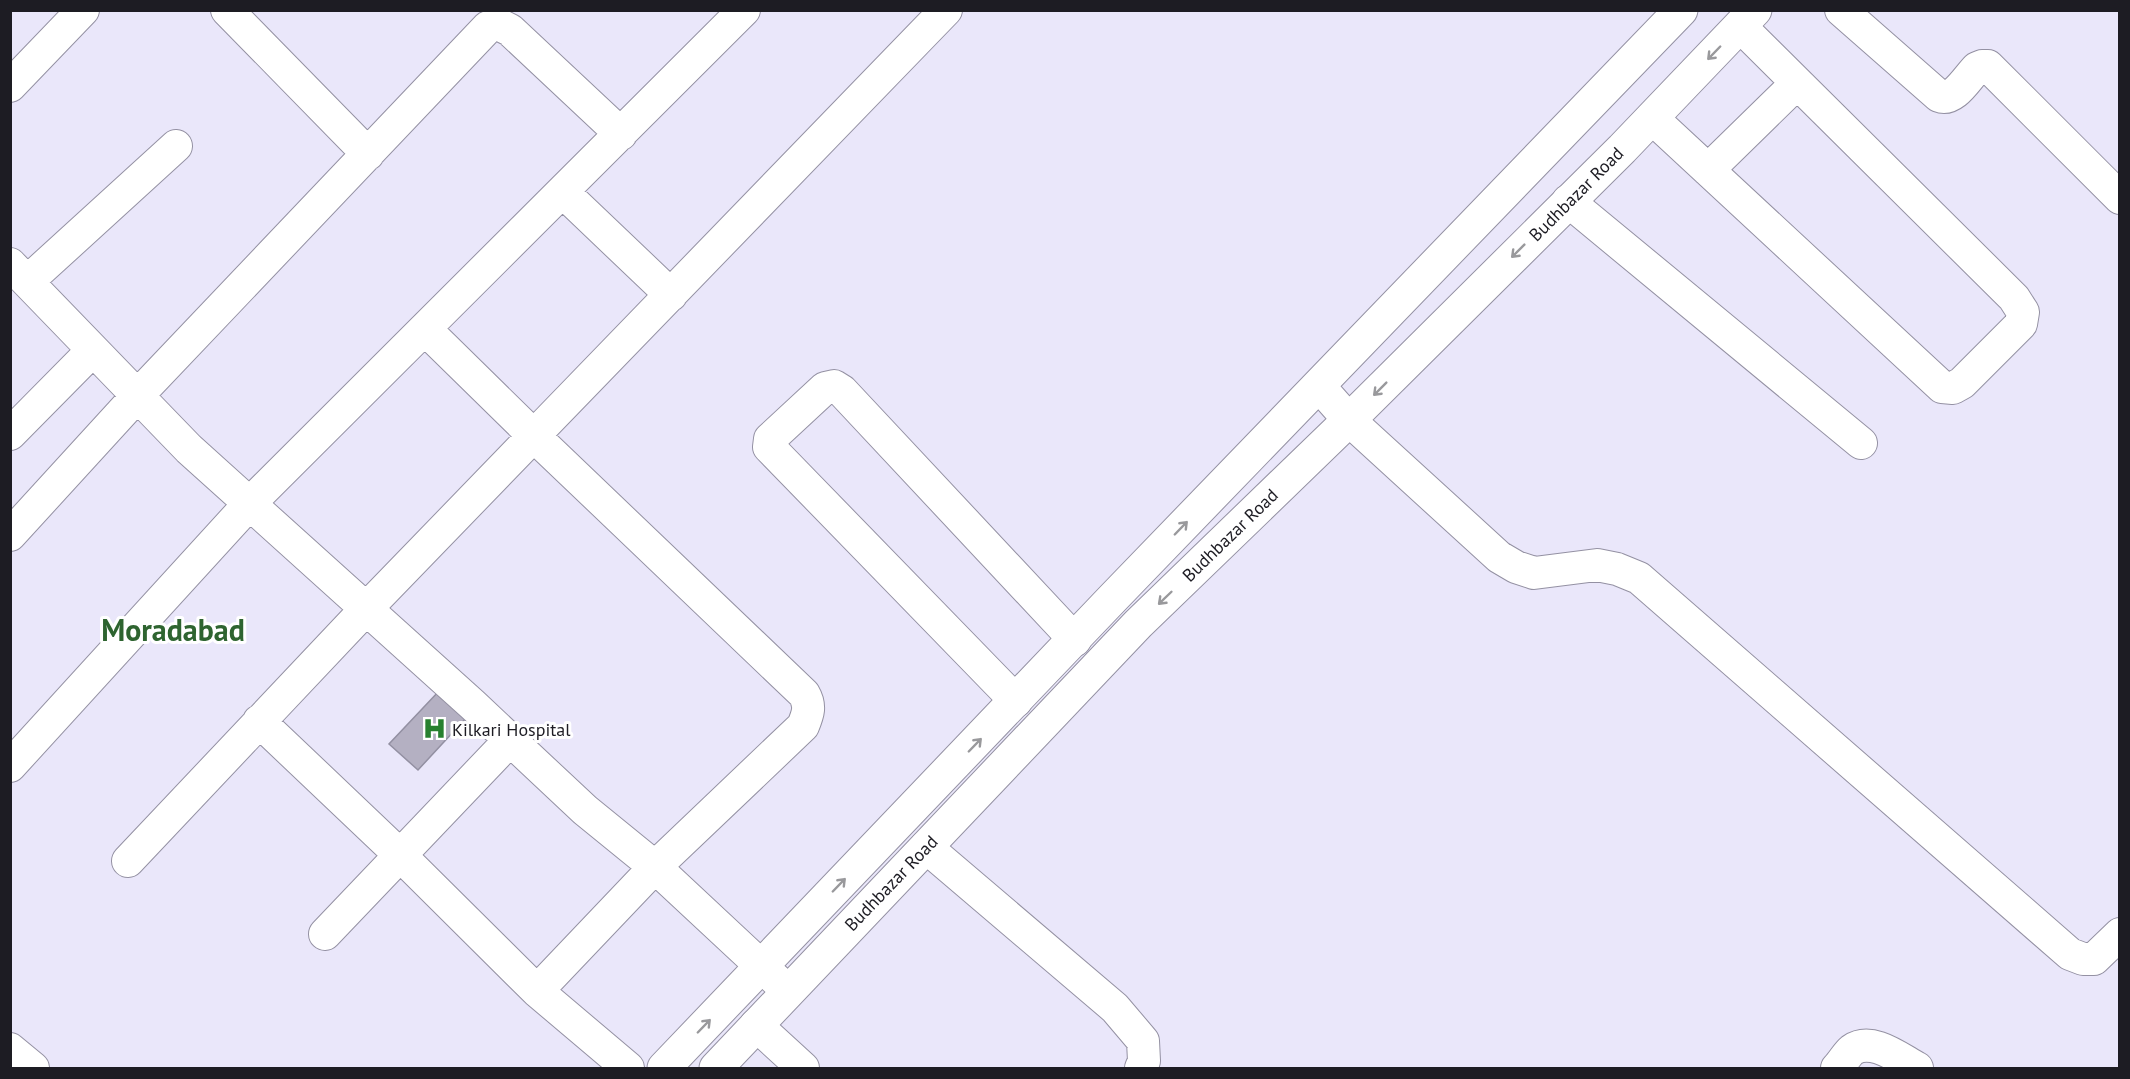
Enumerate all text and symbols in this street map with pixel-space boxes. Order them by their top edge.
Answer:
one-way arrow [1707,45,1721,60]
street label: Budhbazar Road [1524,142,1628,246]
one-way arrow [1511,244,1526,259]
one-way arrow [1372,381,1387,396]
street label: Budhbazar Road [1177,484,1283,586]
one-way arrow [1174,520,1189,535]
one-way arrow [1158,591,1173,606]
district label: Moradabad [101,610,245,649]
hospital icon: Kilkari Hospital [421,716,447,742]
place label: Kilkari Hospital [452,718,571,741]
one-way arrow [967,737,982,752]
street label: Budhbazar Road [840,830,942,936]
one-way arrow [832,878,847,893]
one-way arrow [697,1019,712,1034]

